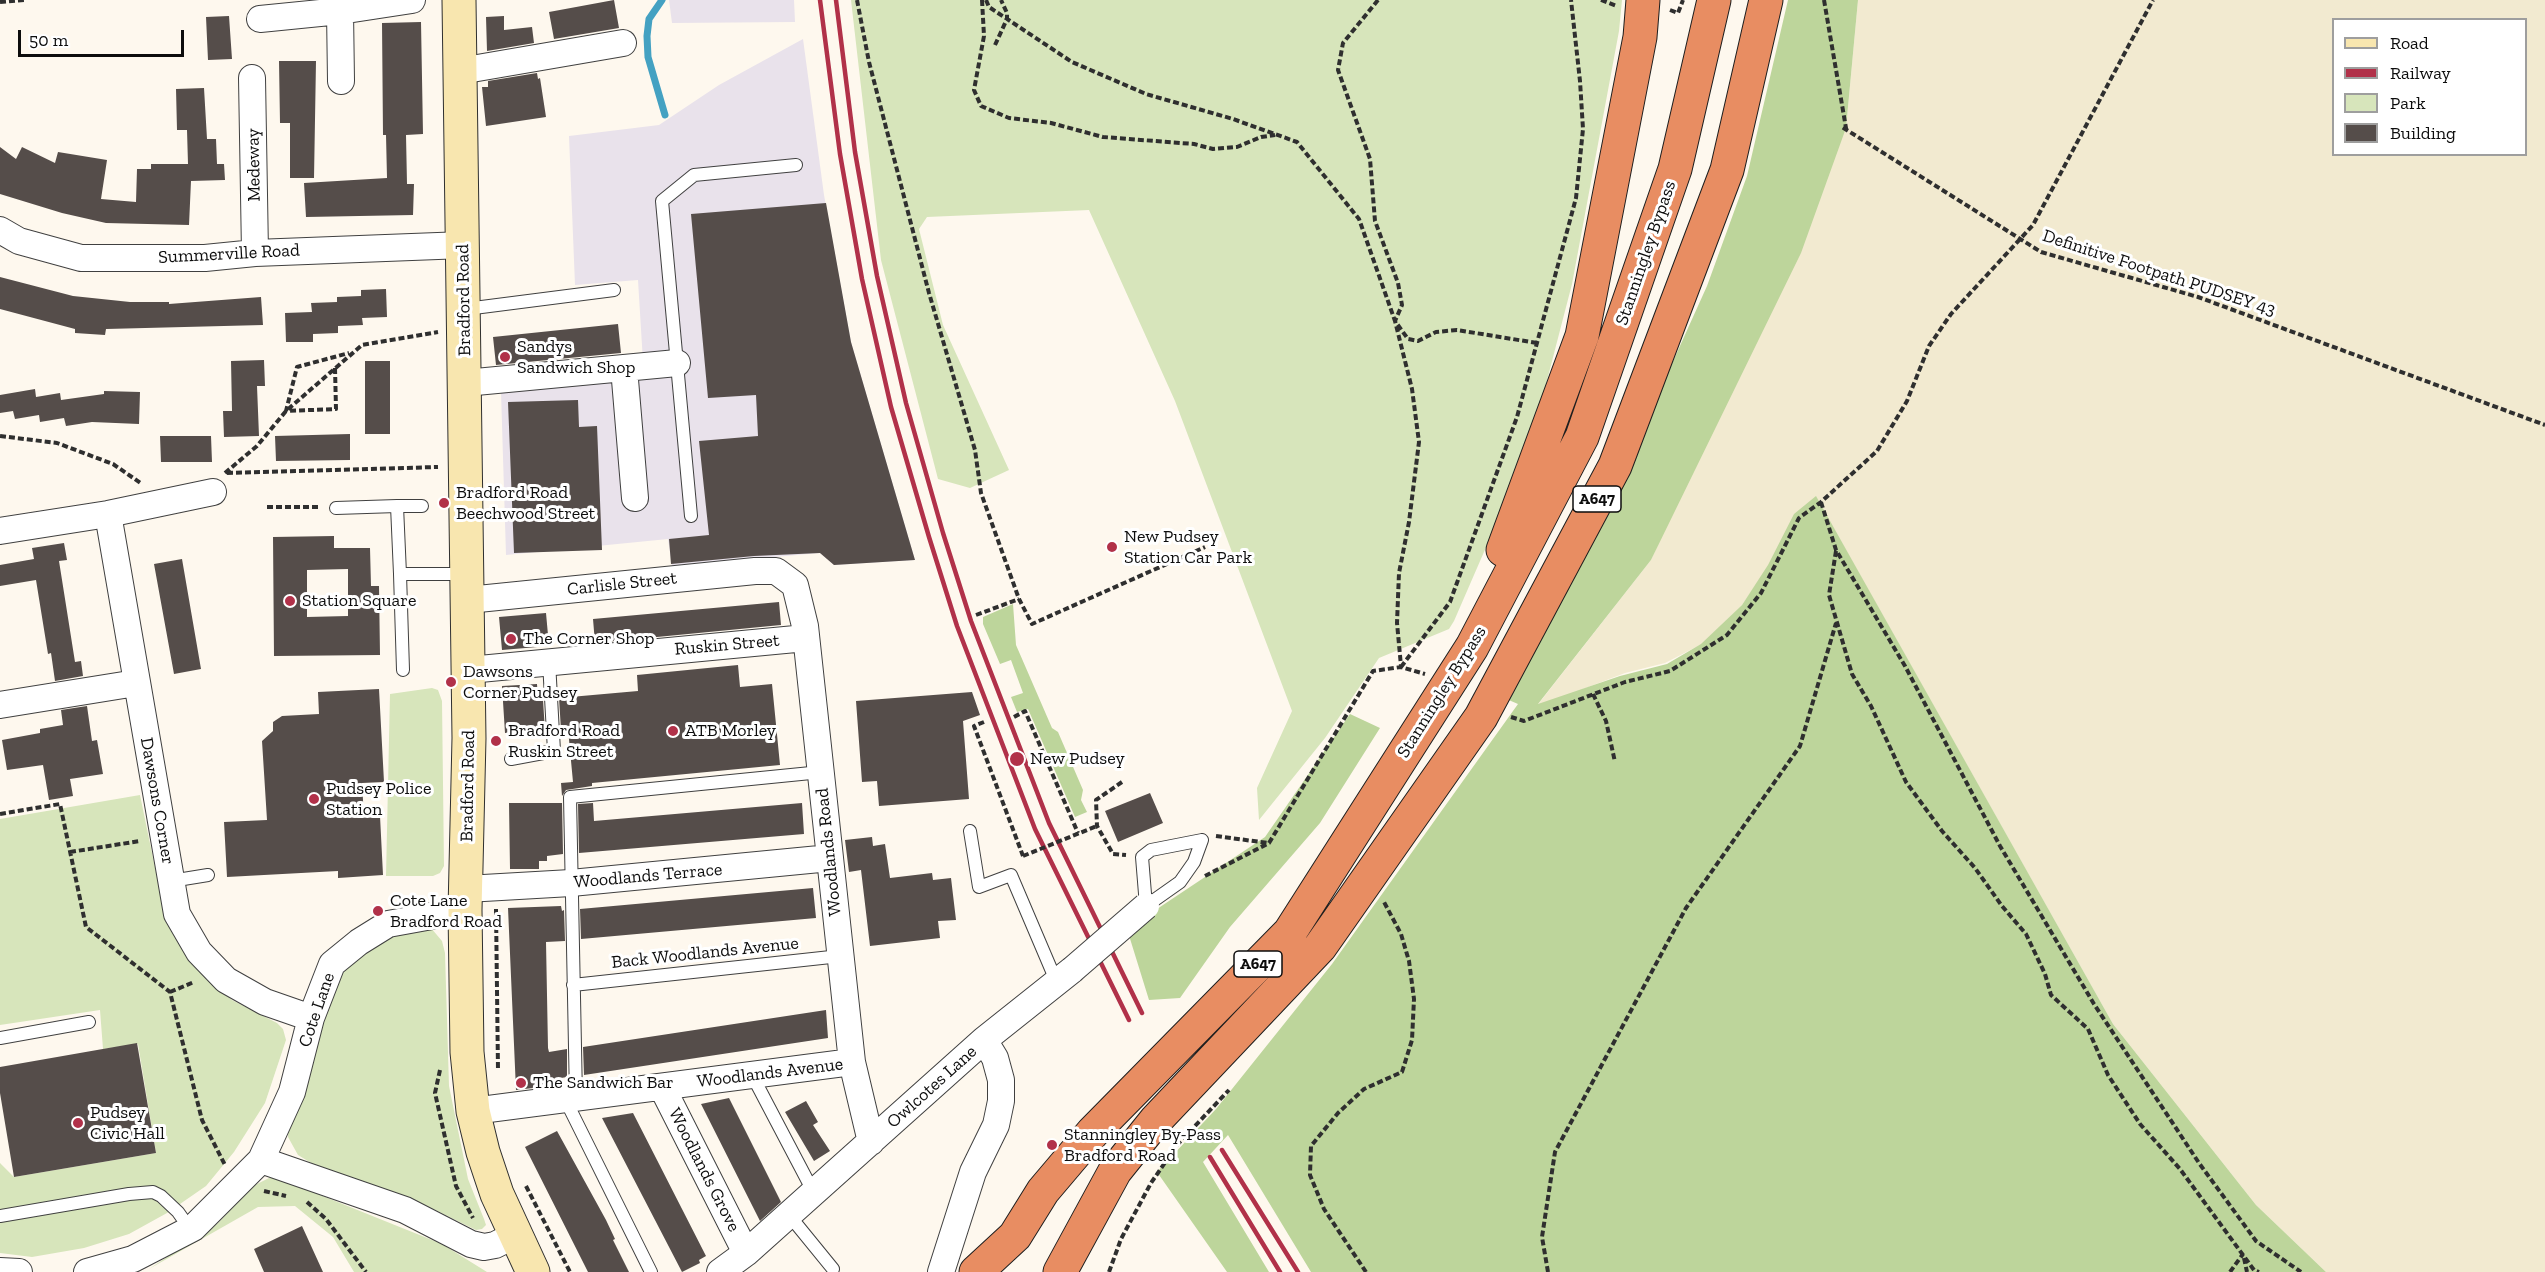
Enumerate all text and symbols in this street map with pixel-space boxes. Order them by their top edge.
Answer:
scale bar [21,18,188,56]
legend [2332,18,2527,156]
text: 50 m [29,29,68,51]
text: Road [2390,32,2429,54]
text: Railway [2390,62,2451,84]
text: Park [2390,92,2426,114]
text: Building [2390,122,2456,144]
street label: Medeway [243,128,265,202]
street label: Stanningley Bypass [1611,178,1681,328]
street label: Definitive Footpath PUDSEY 43 [2040,225,2278,321]
street label: Summerville Road [158,240,300,268]
street label: Bradford Road [452,244,476,356]
place label: Sandys Sandwich Shop [517,336,635,378]
marker: Sandys Sandwich Shop [498,350,512,364]
place label: Bradford Road Beechwood Street [456,482,595,524]
road number: A647 [1573,486,1621,512]
marker: Bradford Road Beechwood Street [437,496,451,510]
place label: New Pudsey Station Car Park [1124,526,1252,568]
marker: New Pudsey Station Car Park [1105,540,1119,554]
street label: Carlisle Street [566,567,678,601]
place label: Station Square [302,590,416,612]
marker: Station Square [283,594,297,608]
street label: Stanningley Bypass [1393,622,1491,762]
place label: The Corner Shop [523,628,654,650]
street label: Ruskin Street [674,630,780,660]
marker: The Corner Shop [504,632,518,646]
place label: Dawsons Corner Pudsey [463,661,577,704]
marker: Dawsons Corner Pudsey [444,675,458,689]
place label: Bradford Road Ruskin Street [508,720,620,762]
place label: ATB Morley [685,720,776,742]
marker: ATB Morley [666,724,680,738]
street label: Bradford Road [456,730,480,842]
marker: Bradford Road Ruskin Street [489,734,503,748]
street label: Dawsons Corner [135,736,179,866]
place label: New Pudsey [1030,748,1125,770]
marker: New Pudsey [1008,750,1026,768]
place label: Pudsey Police Station [326,778,431,820]
street label: Woodlands Road [812,787,846,917]
marker: Pudsey Police Station [307,792,321,806]
street label: Woodlands Terrace [573,859,723,893]
place label: Cote Lane Bradford Road [390,890,502,932]
marker: Cote Lane Bradford Road [371,904,385,918]
street label: Back Woodlands Avenue [610,932,800,974]
road number: A647 [1234,951,1282,977]
street label: Cote Lane [294,970,340,1050]
street label: Owlcotes Lane [883,1041,981,1133]
street label: Woodlands Avenue [696,1053,844,1093]
place label: The Sandwich Bar [533,1072,674,1094]
marker: The Sandwich Bar [514,1076,528,1090]
place label: Pudsey Civic Hall [90,1102,165,1144]
street label: Woodlands Grove [663,1104,745,1236]
marker: Pudsey Civic Hall [71,1116,85,1130]
place label: Stanningley By-Pass Bradford Road [1064,1124,1221,1166]
marker: Stanningley By-Pass Bradford Road [1045,1138,1059,1152]

